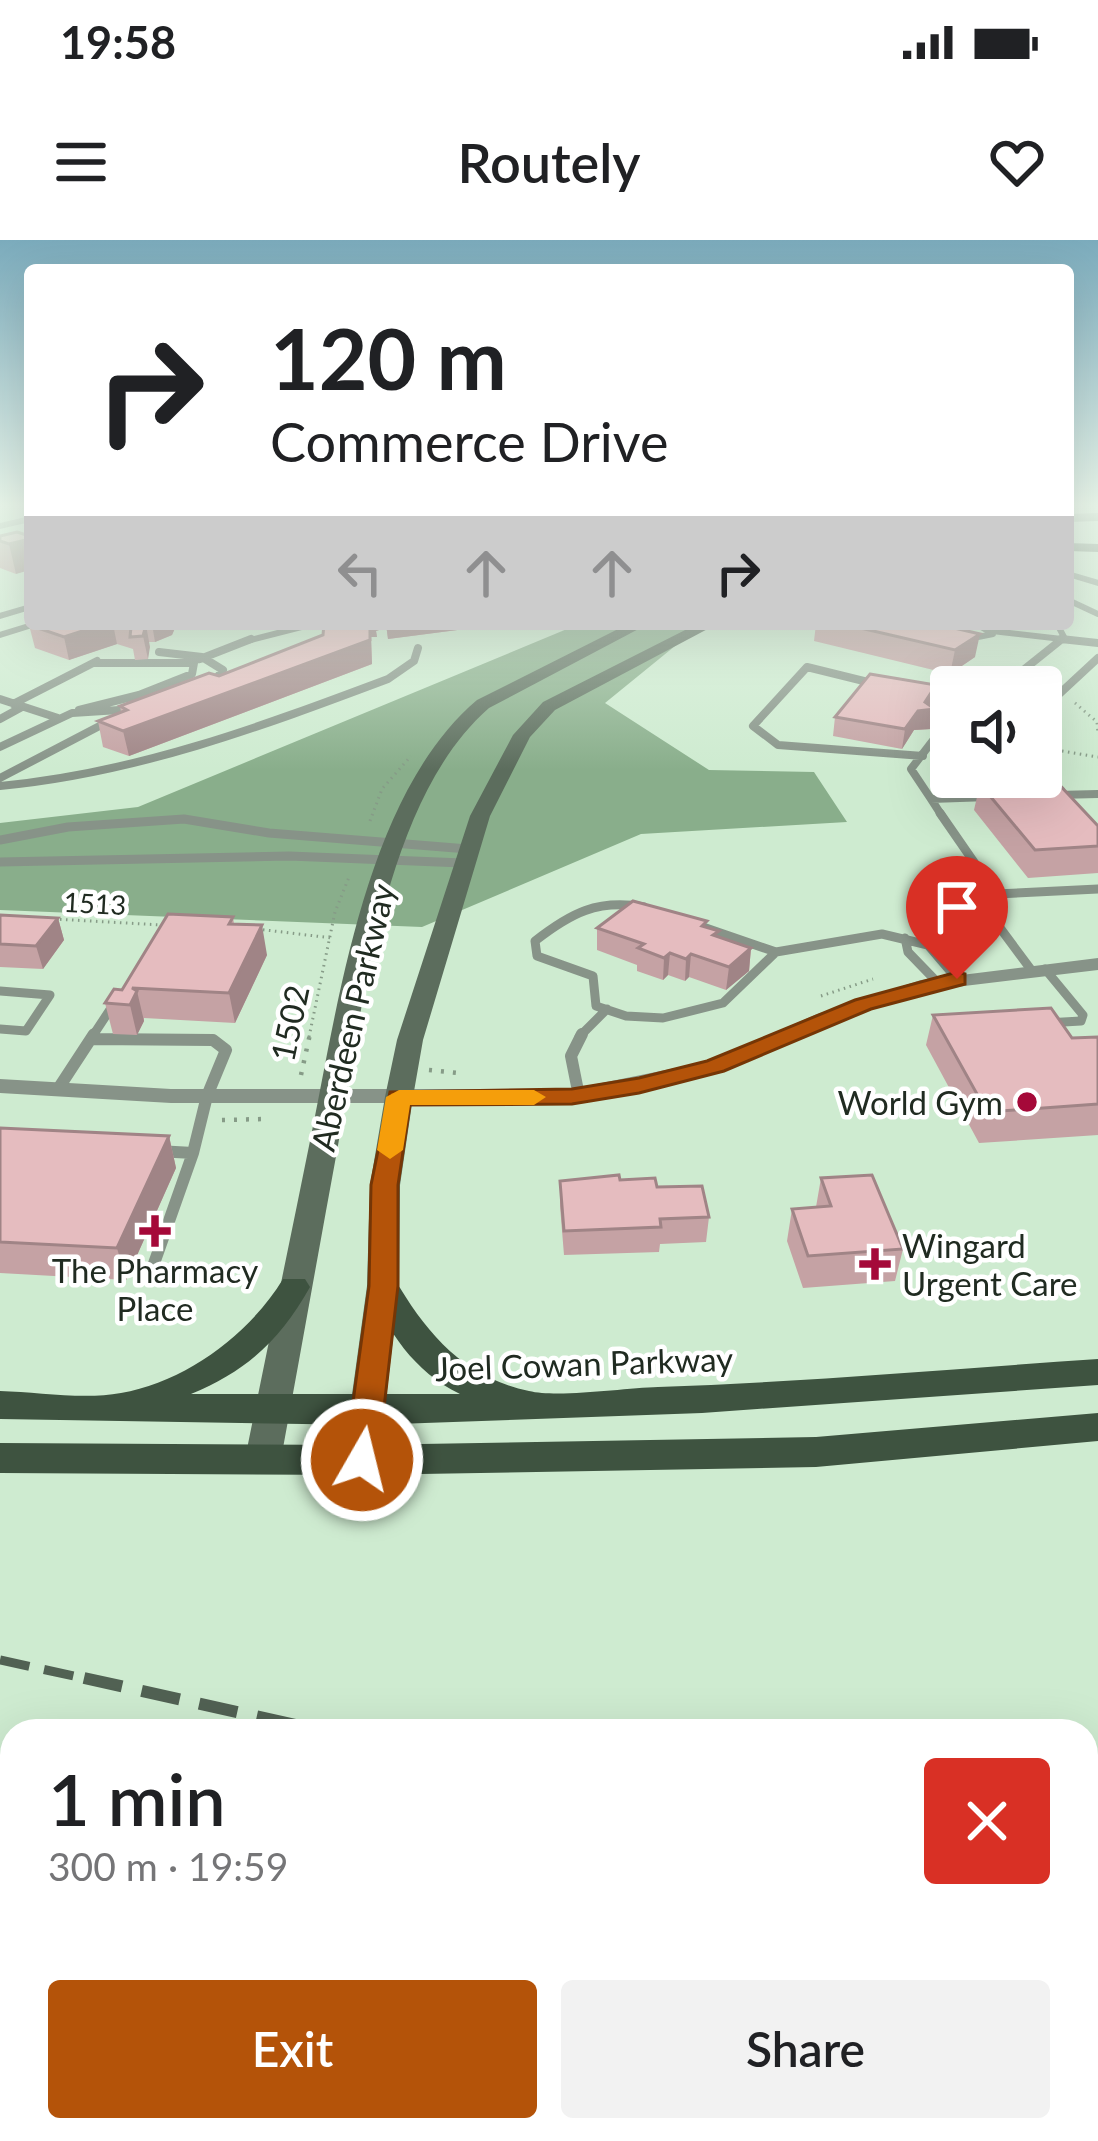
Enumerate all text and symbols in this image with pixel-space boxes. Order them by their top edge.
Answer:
text: 19:58 [60,15,176,69]
icon: menu [48,129,114,195]
icon: heart [984,129,1050,195]
text: Routely [457,130,641,195]
text: 120 m [270,307,507,408]
icon: right [72,312,228,468]
text: Commerce Drive [270,409,668,474]
icon: left [327,540,393,606]
icon: ahead [453,540,519,606]
icon: ahead [579,540,645,606]
icon: right [705,540,771,606]
map controls [930,666,1062,798]
button: sound [930,666,1062,798]
pin [906,856,1008,979]
icon: arrive [924,874,990,940]
street label: Aberdeen Parkway [302,880,402,1154]
street label: 1513 [63,885,127,921]
street label: 1502 [261,981,317,1065]
place label: World Gym [838,1082,1003,1122]
marker: World Gym [1014,1089,1040,1115]
marker: The Pharmacy Place [142,1218,168,1244]
place label: Wingard Urgent Care [902,1225,1077,1303]
marker: Wingard Urgent Care [859,1248,891,1280]
place label: The Pharmacy Place [52,1250,258,1328]
street label: Joel Cowan Parkway [434,1338,734,1388]
position arrow [299,1397,425,1523]
text: 1 min [48,1755,226,1841]
button: close [924,1758,1050,1884]
text: 300 m · 19:59 [48,1843,288,1889]
button: Exit [48,1980,537,2118]
button: Share [561,1980,1050,2118]

